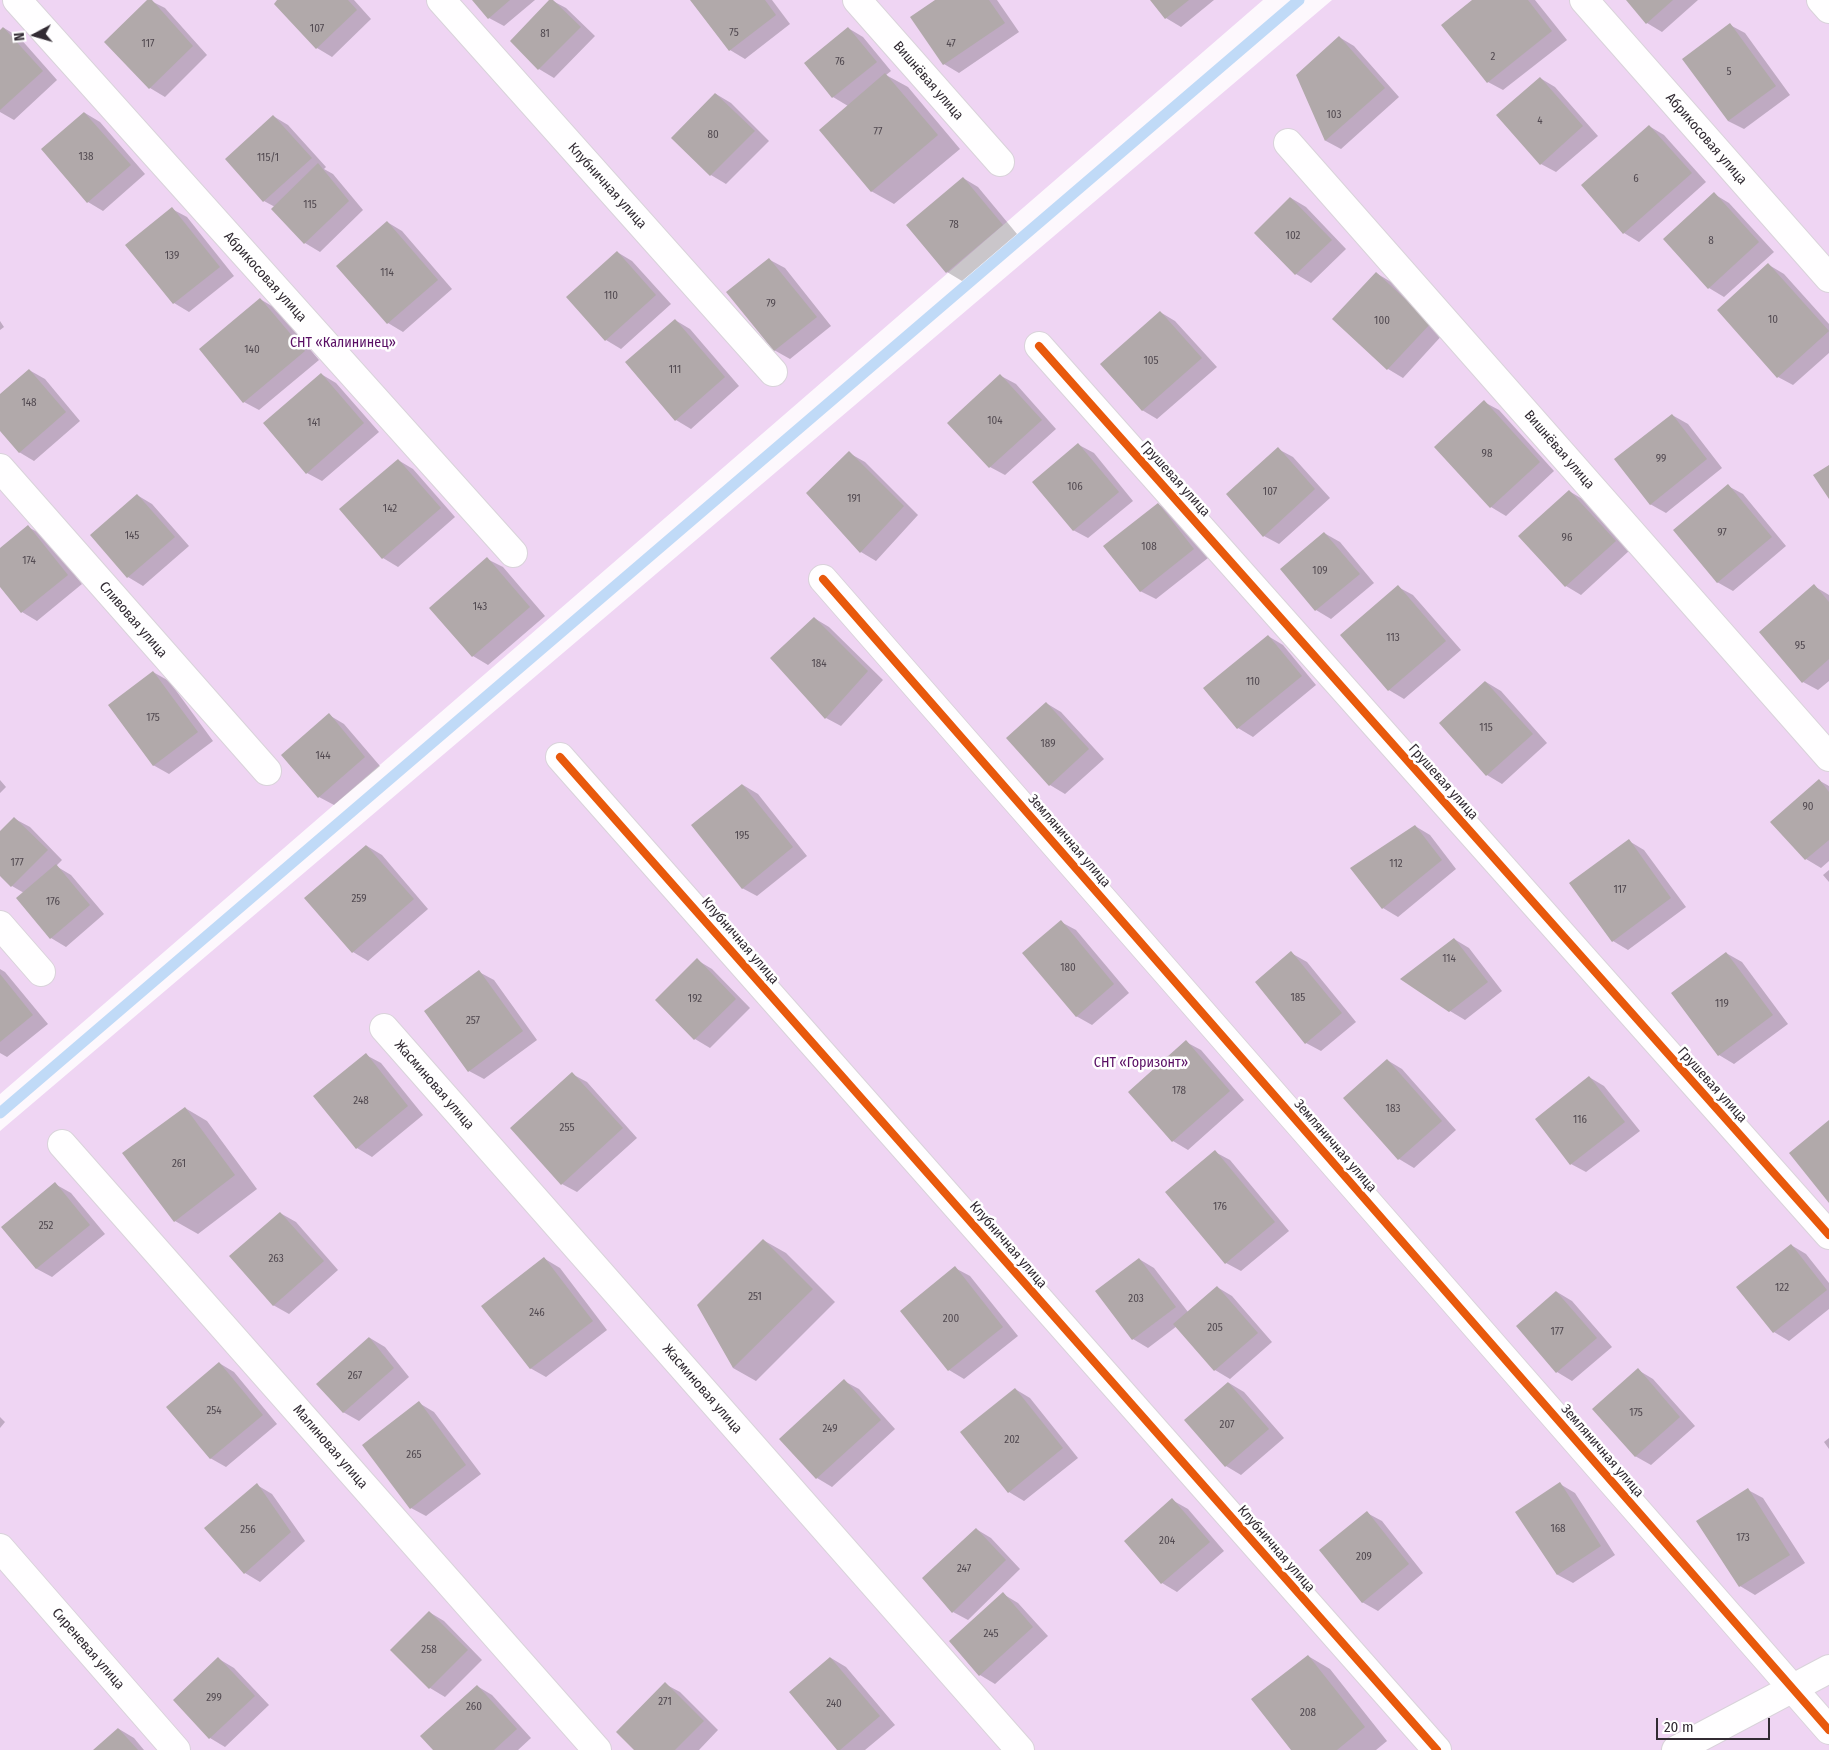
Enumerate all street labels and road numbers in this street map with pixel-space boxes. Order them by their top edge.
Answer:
street label: Вишнёвая улица [889,38,967,124]
street label: Абрикосовая улица [1662,90,1750,188]
street label: Клубничная улица [564,140,650,232]
street label: Абрикосовая улица [220,228,310,326]
street label: Вишнёвая улица [1520,407,1598,493]
street label: Грушевая улица [1137,438,1213,520]
street label: Сливовая улица [95,579,171,661]
street label: Грушевая улица [1405,741,1481,823]
street label: Земляничная улица [1024,791,1114,891]
street label: Клубничная улица [698,894,782,988]
street label: Жасминовая улица [391,1037,477,1133]
street label: Грушевая улица [1674,1044,1750,1126]
street label: Земляничная улица [1290,1096,1380,1196]
street label: Клубничная улица [966,1198,1050,1292]
street label: Жасминовая улица [659,1341,745,1437]
street label: Земляничная улица [1557,1401,1647,1501]
street label: Малиновая улица [289,1402,371,1492]
street label: Клубничная улица [1234,1502,1318,1596]
street label: Сиреневая улица [48,1605,128,1693]

